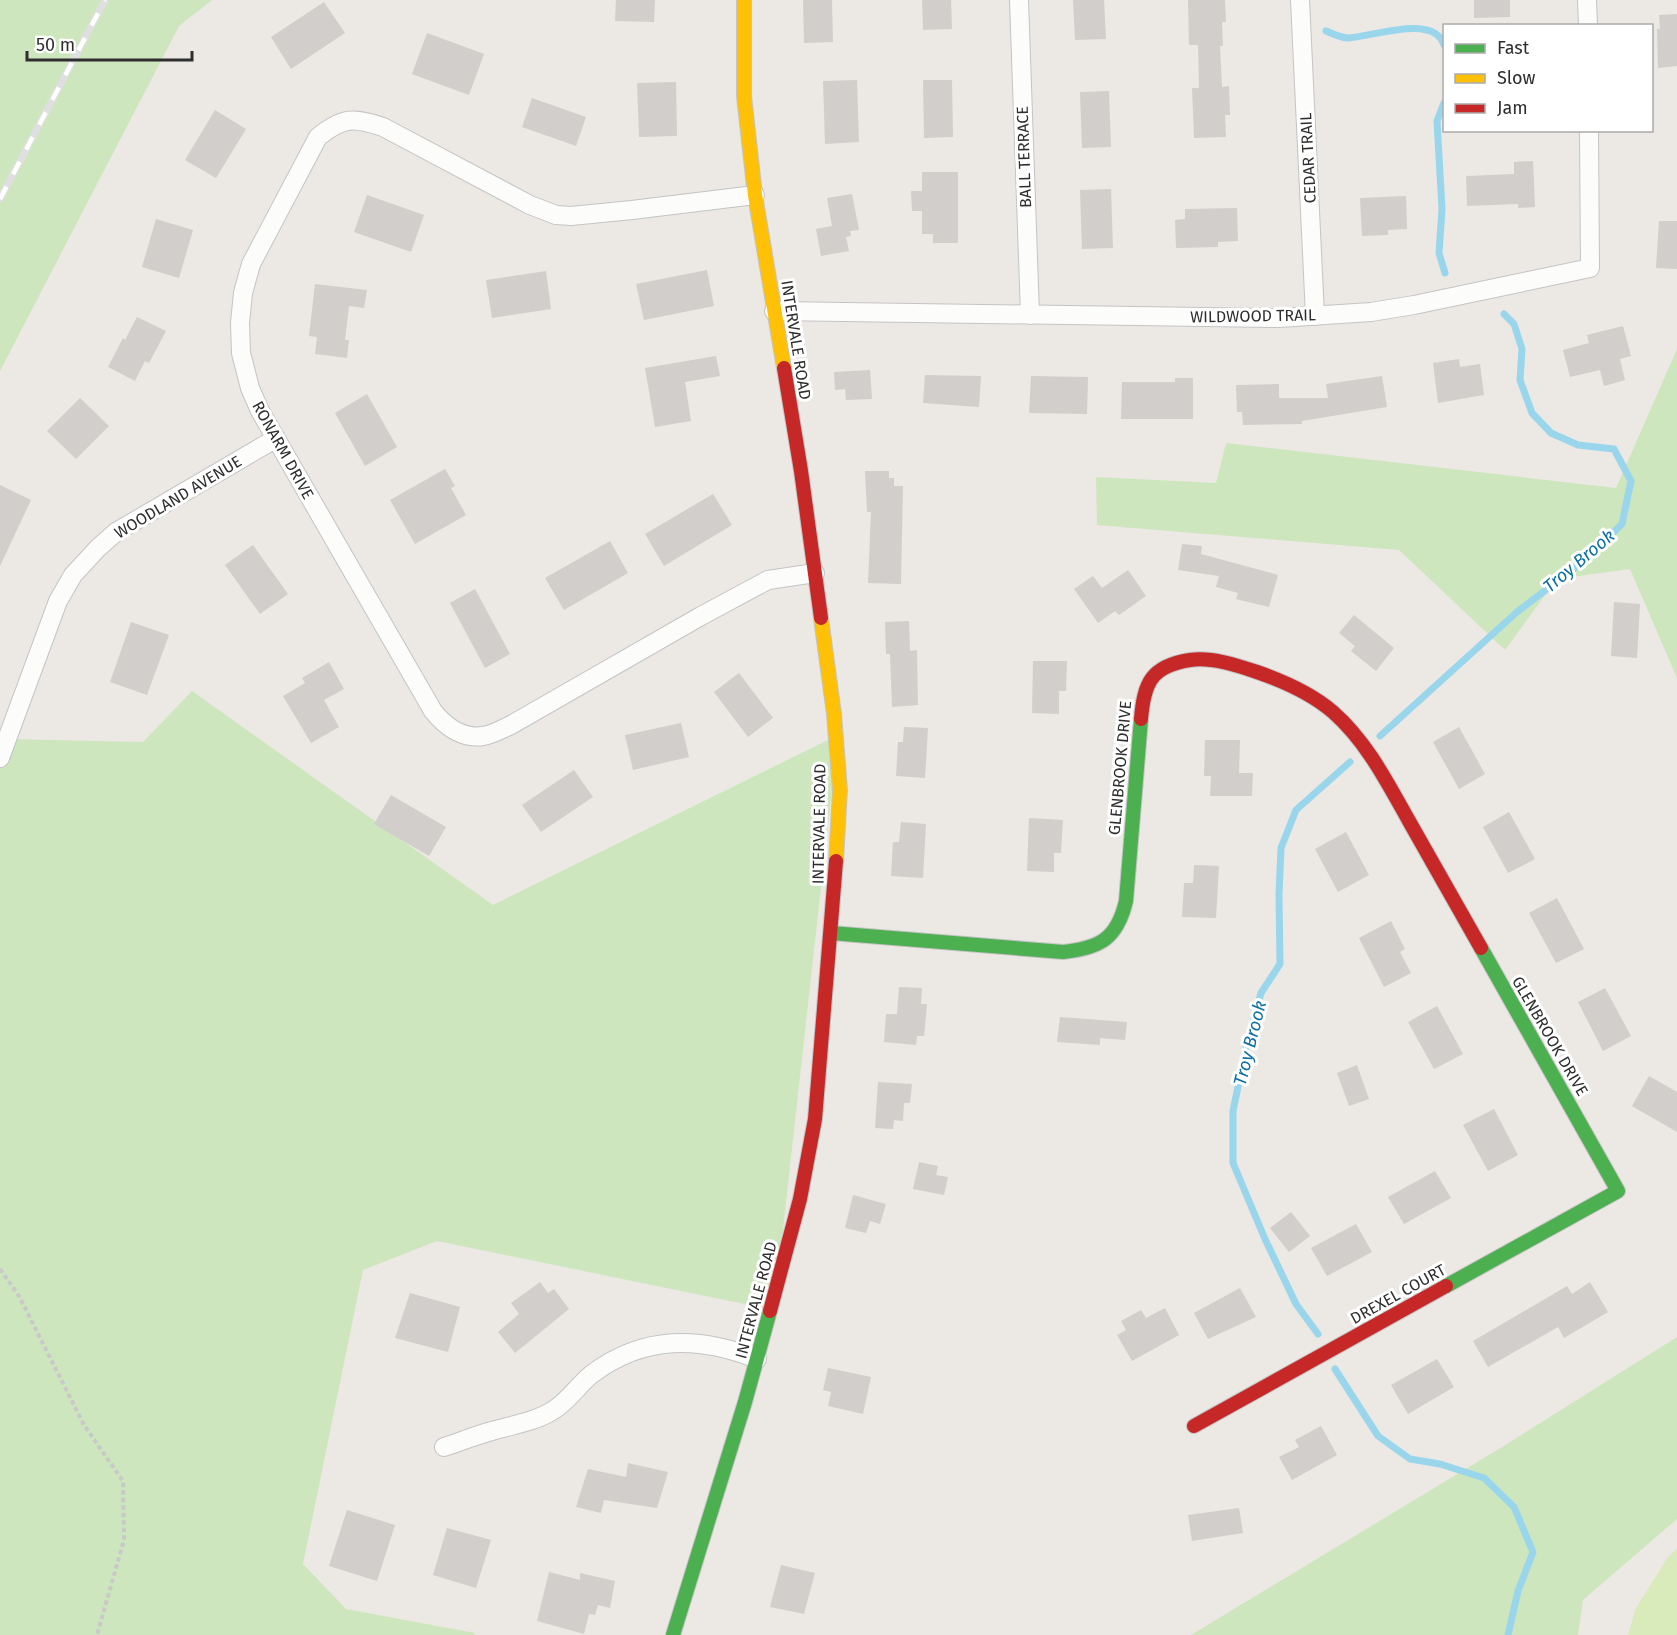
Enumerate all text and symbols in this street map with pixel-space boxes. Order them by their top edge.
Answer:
scale bar [27,24,192,62]
legend [1443,24,1653,132]
text: 50 m [36,34,75,56]
text: Fast [1497,37,1530,59]
text: Slow [1497,67,1536,89]
text: Jam [1497,97,1528,119]
street label: BALL TERRACE [1013,106,1035,208]
street label: CEDAR TRAIL [1296,112,1320,204]
street label: INTERVALE ROAD [777,279,815,401]
street label: WILDWOOD TRAIL [1190,305,1316,327]
street label: RONARM DRIVE [248,398,318,502]
street label: WOODLAND AVENUE [111,452,245,542]
water label: Troy Brook [1539,525,1619,597]
street label: GLENBROOK DRIVE [1105,700,1135,836]
street label: INTERVALE ROAD [808,764,830,884]
street label: GLENBROOK DRIVE [1508,973,1592,1099]
water label: Troy Brook [1229,998,1271,1088]
street label: INTERVALE ROAD [731,1239,781,1361]
street label: DREXEL COURT [1347,1260,1450,1328]

